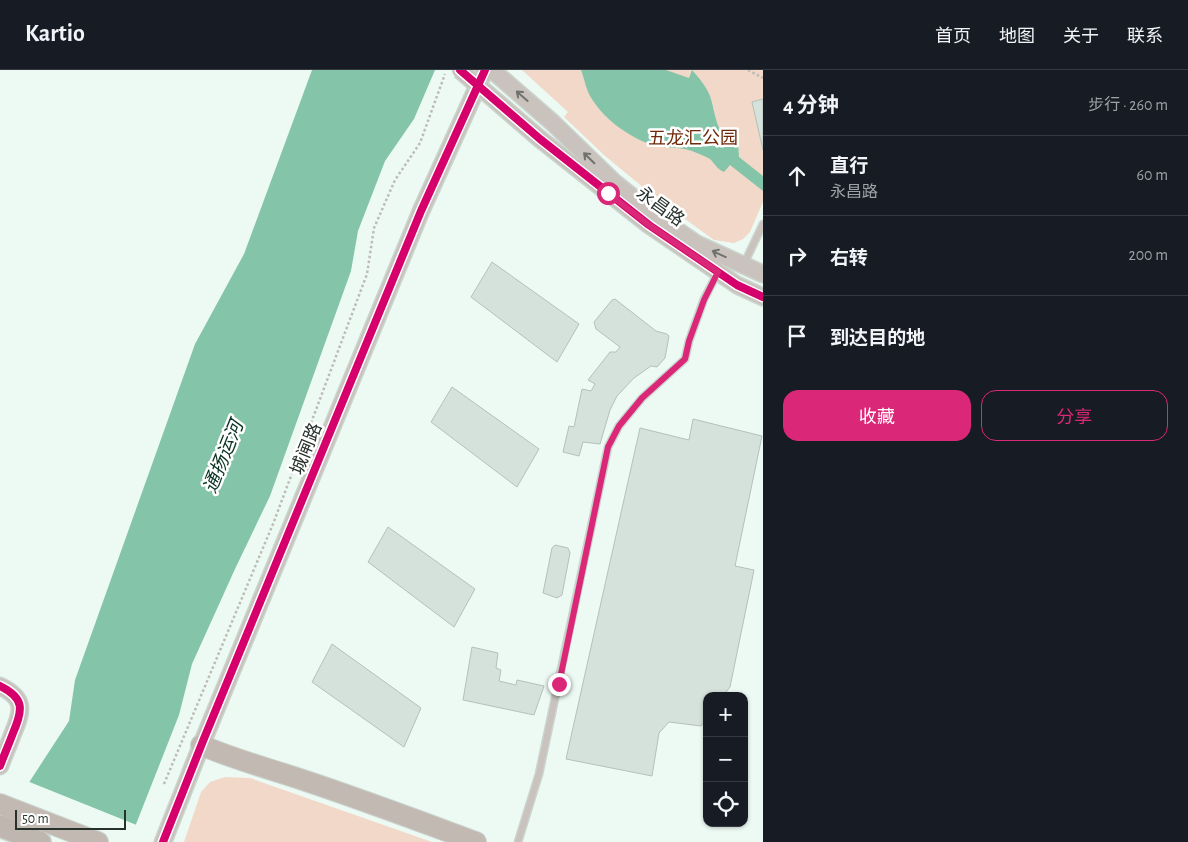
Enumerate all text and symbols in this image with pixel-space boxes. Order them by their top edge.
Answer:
text: Kartio [25,22,85,46]
text: 首页 [935,28,971,46]
text: 地图 [999,28,1035,46]
text: 关于 [1063,28,1099,46]
text: 联系 [1127,28,1163,46]
one-way arrow [516,91,529,102]
text: 4 分钟 [783,95,839,116]
text: 步行 · 260 m [1088,97,1168,113]
park label: 五龙汇公园 [648,128,738,148]
one-way arrow [582,152,595,164]
text: 直行 [830,157,868,176]
icon: ahead [783,162,811,190]
text: 60 m [1137,167,1168,183]
route start [597,182,620,205]
street label: 永昌路 [633,182,688,230]
text: 永昌路 [830,184,878,200]
icon: right [783,242,811,270]
text: 200 m [1128,247,1168,263]
one-way arrow [712,248,727,258]
text: 右转 [830,249,868,268]
icon: arrive [783,322,811,350]
text: 到达目的地 [830,329,925,348]
button: 收藏 [783,390,971,441]
button: 分享 [981,390,1168,441]
water label: 通扬运河 [200,414,249,496]
street label: 城闸路 [287,420,325,477]
route end [548,673,571,696]
map controls [703,692,748,827]
button: + [703,692,748,737]
button: − [703,737,748,782]
button: locate [703,782,748,827]
scale bar [15,807,126,830]
text: 50 m [22,812,49,826]

